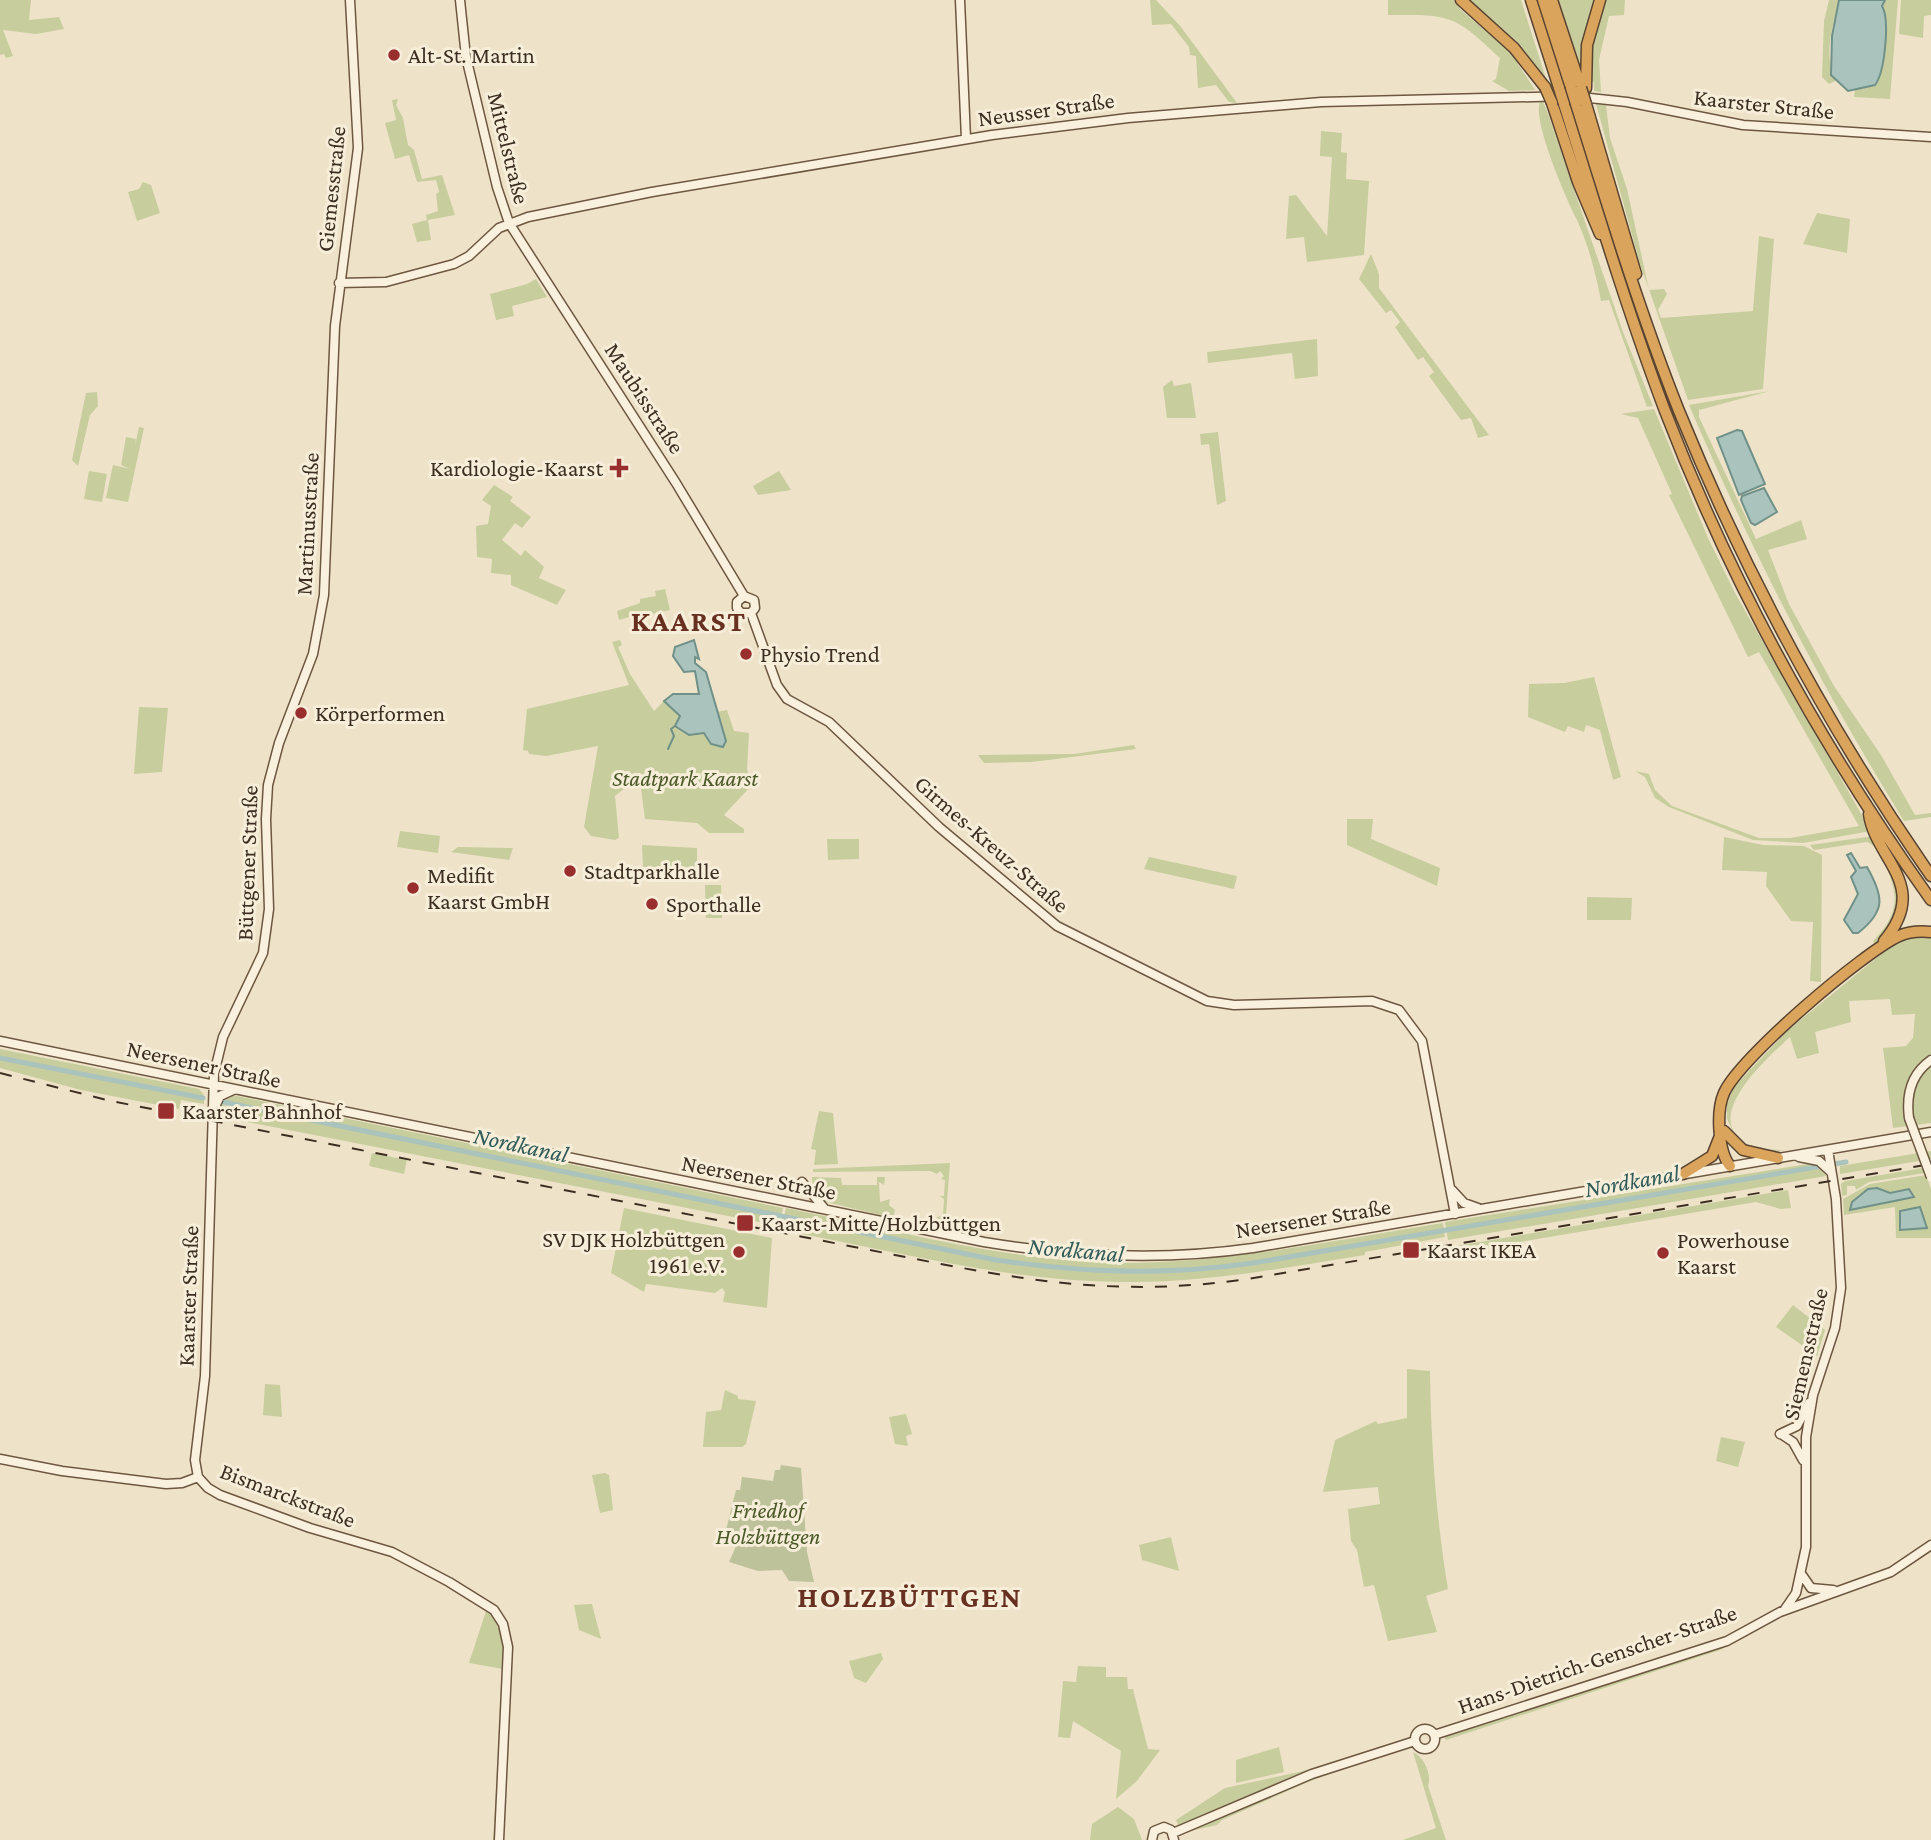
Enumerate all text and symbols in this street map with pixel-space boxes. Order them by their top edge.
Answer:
place label: Alt-St. Martin [408,42,535,68]
marker: Alt-St. Martin [386,47,402,63]
street label: Kaarster Straße [1693,84,1835,124]
street label: Neusser Straße [976,87,1116,131]
street label: Mittelstraße [483,89,535,207]
street label: Giemesstraße [311,125,351,253]
street label: Maubisstraße [600,338,690,458]
street label: Martinusstraße [290,452,324,596]
place label: Kardiologie-Kaarst [430,455,603,481]
marker: Kardiologie-Kaarst [609,458,629,478]
district label: KAARST [631,604,747,637]
place label: Physio Trend [760,641,880,667]
marker: Physio Trend [738,646,754,662]
place label: Körperformen [315,700,445,726]
marker: Körperformen [293,705,309,721]
park label: Stadtpark Kaarst [612,765,759,791]
street label: Girmes-Kreuz-Straße [910,770,1074,918]
street label: Büttgener Straße [231,785,263,941]
place label: Stadtparkhalle [584,858,720,884]
place label: Medifit Kaarst GmbH [427,862,550,914]
marker: Stadtparkhalle [562,863,578,879]
marker: Medifit Kaarst GmbH [405,880,421,896]
place label: Sporthalle [666,891,761,917]
marker: Sporthalle [644,896,660,912]
street label: Neersener Straße [125,1035,283,1093]
place label: Kaarster Bahnhof [182,1098,343,1124]
marker: Kaarster Bahnhof [156,1101,176,1121]
water label: Nordkanal [471,1121,572,1168]
street label: Neersener Straße [679,1149,839,1205]
water label: Nordkanal [1582,1159,1683,1202]
street label: Neersener Straße [1233,1193,1393,1243]
place label: Kaarst-Mitte/Holzbüttgen [761,1210,1001,1236]
marker: Kaarst-Mitte/Holzbüttgen [735,1213,755,1233]
street label: Kaarster Straße [173,1225,203,1367]
place label: SV DJK Holzbüttgen 1961 e.V. [542,1226,725,1278]
place label: Powerhouse Kaarst [1677,1227,1789,1279]
water label: Nordkanal [1027,1232,1126,1267]
place label: Kaarst IKEA [1427,1237,1537,1263]
marker: Kaarst IKEA [1401,1240,1421,1260]
marker: SV DJK Holzbüttgen 1961 e.V. [731,1244,747,1260]
marker: Powerhouse Kaarst [1655,1245,1671,1261]
street label: Siemensstraße [1777,1285,1833,1423]
street label: Bismarckstraße [217,1457,359,1533]
park label: Friedhof Holzbüttgen [716,1497,820,1549]
district label: HOLZBÜTTGEN [797,1580,1023,1613]
street label: Hans-Dietrich-Genscher-Straße [1454,1599,1740,1719]

